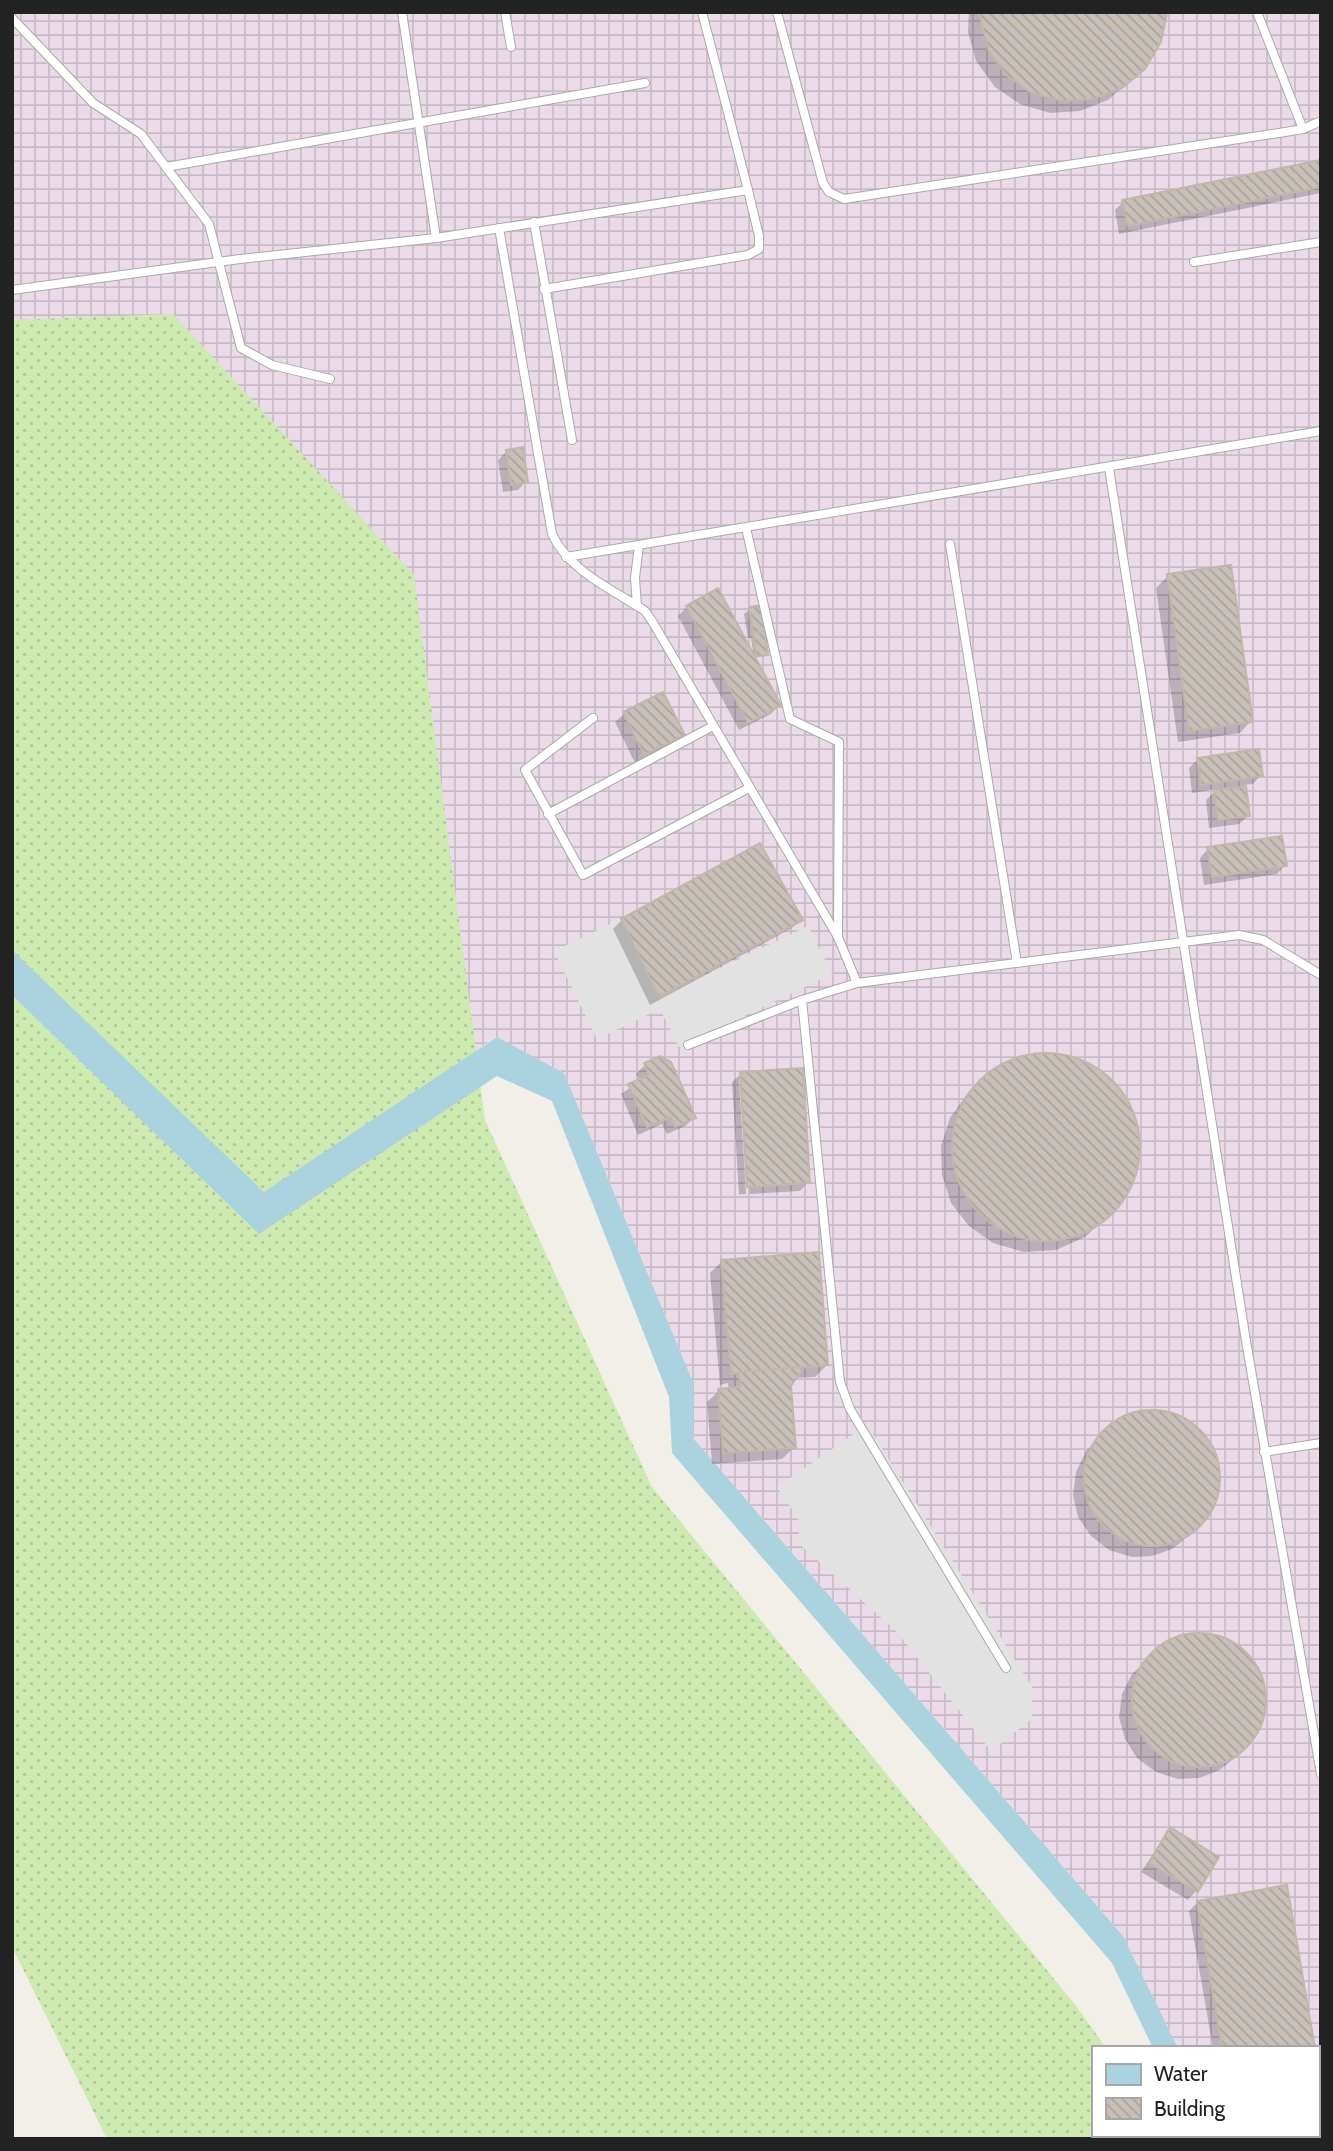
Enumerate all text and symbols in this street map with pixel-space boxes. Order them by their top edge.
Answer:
legend [1092,2046,1319,2137]
text: Water [1154,2061,1208,2086]
text: Building [1154,2096,1226,2121]

